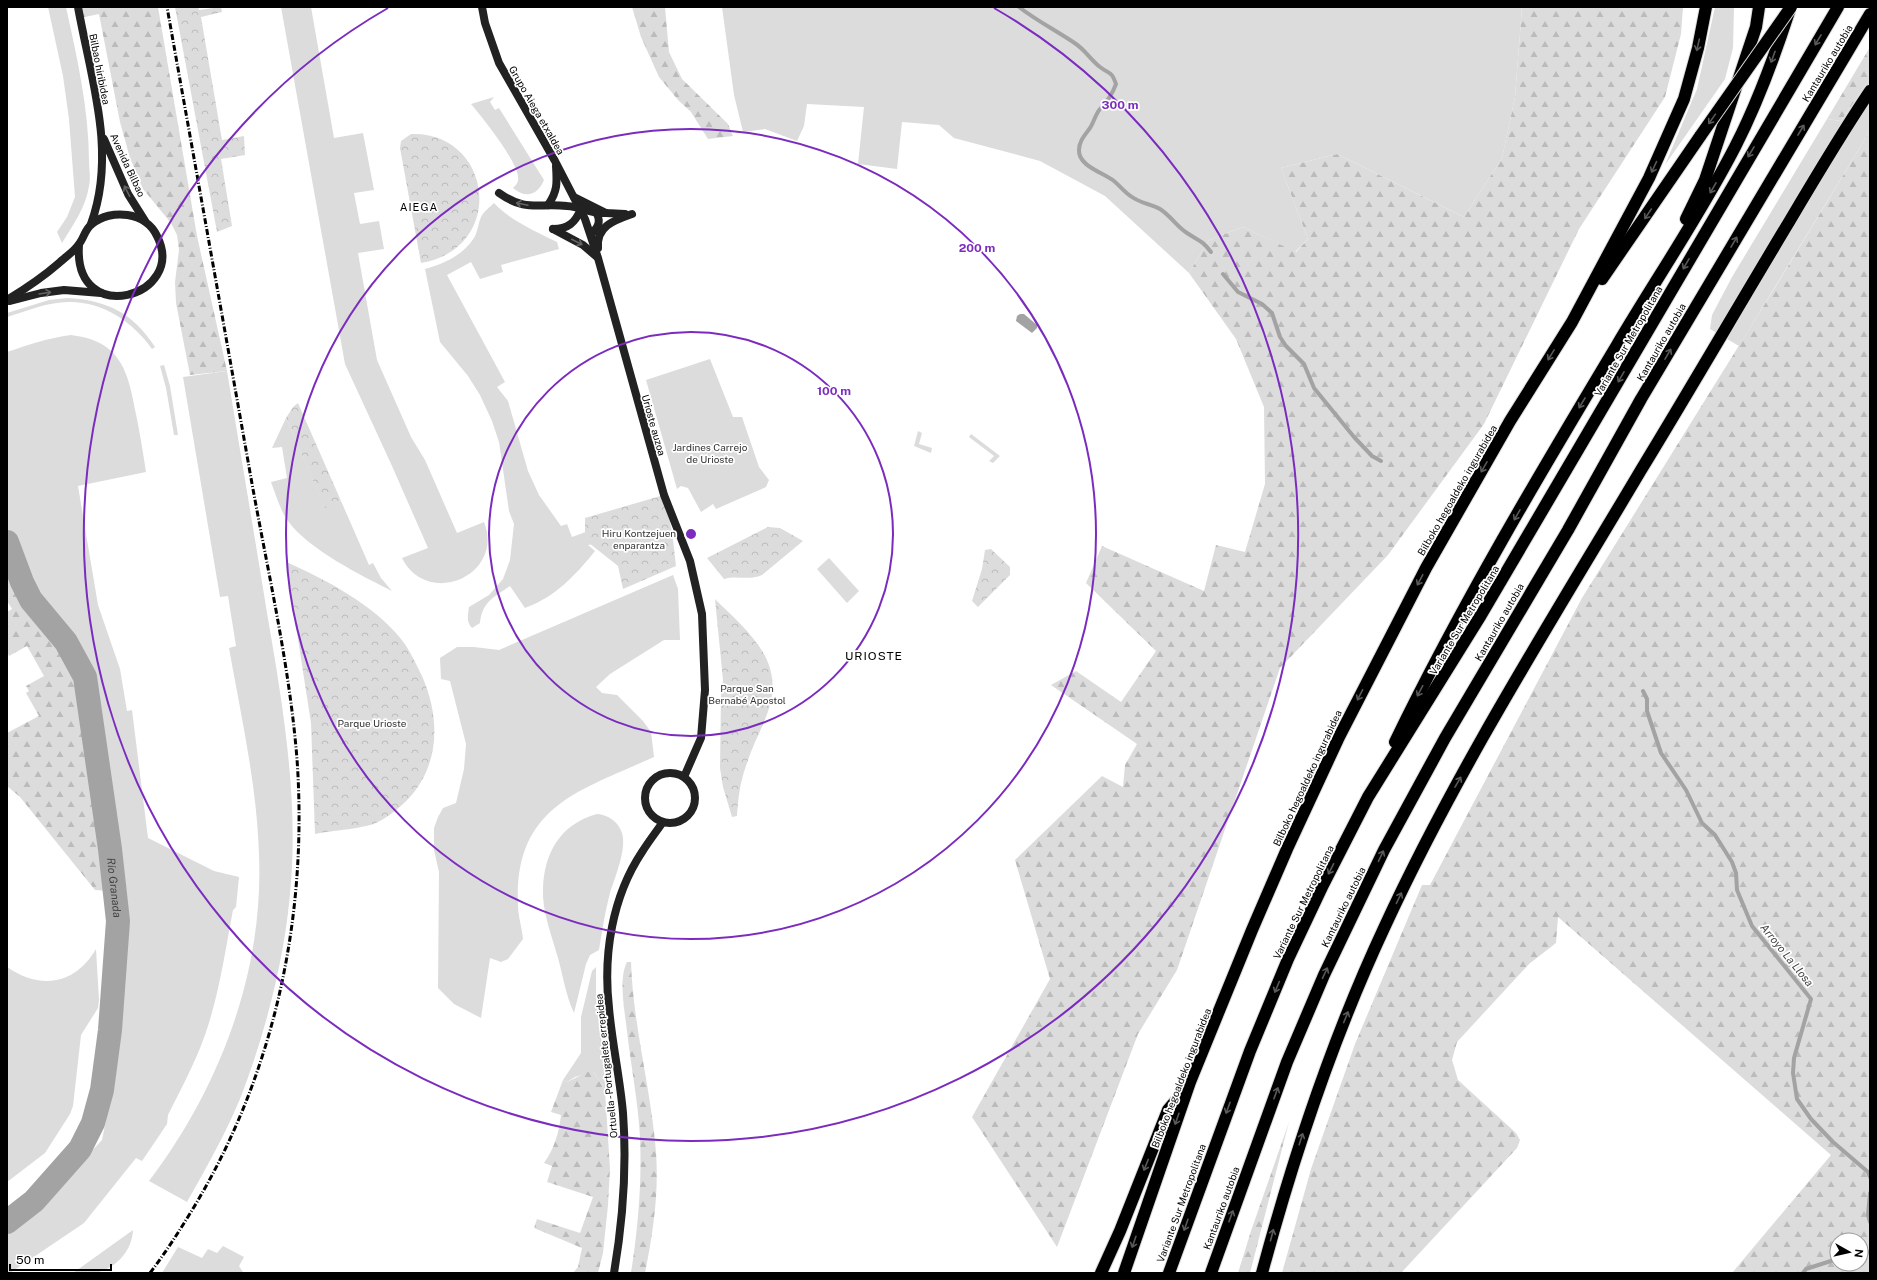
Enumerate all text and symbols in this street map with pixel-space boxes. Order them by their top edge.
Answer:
street label: Kantauriko autobia [1799,22,1855,104]
street label: Bilbao hiribidea [87,33,113,105]
one-way arrow [1813,34,1821,46]
one-way arrow [1694,38,1702,51]
one-way arrow [1769,51,1777,63]
street label: Grupo Aiega etxaldea [507,64,567,156]
text: 300 m [1102,98,1139,112]
one-way arrow [1708,113,1716,124]
one-way arrow [1797,125,1805,136]
street label: Avenida Bilbao [108,131,148,199]
one-way arrow [1747,146,1755,158]
one-way arrow [1650,161,1657,173]
one-way arrow [1708,182,1716,194]
one-way arrow [123,185,130,197]
one-way arrow [516,200,529,208]
district label: AIEGA [400,201,438,213]
one-way arrow [1644,208,1652,219]
one-way arrow [1731,236,1739,248]
one-way arrow [571,238,583,246]
text: 200 m [959,241,995,255]
one-way arrow [1681,258,1689,270]
street label: Variante Sur Metropolitana [1591,284,1665,398]
one-way arrow [38,289,51,297]
street label: Kantauriko autobia [1634,301,1688,383]
one-way arrow [1547,349,1555,360]
one-way arrow [1664,349,1672,360]
one-way arrow [1617,371,1625,383]
text: 100 m [817,384,851,398]
street label: Urioste auzoa [640,393,668,457]
one-way arrow [1577,397,1585,409]
street label: Bilboko hegoaldeko ingurabidea [1415,423,1499,557]
park label: Jardines Carrejo de Urioste [673,441,748,465]
one-way arrow [1480,461,1488,473]
one-way arrow [1512,509,1520,521]
park label: Hiru Kontzejuen enparantza [602,527,676,551]
centre of rings [684,527,698,541]
street label: Variante Sur Metropolitana [1427,563,1501,677]
one-way arrow [1416,573,1423,585]
street label: Kantauriko autobia [1472,581,1526,663]
district label: URIOSTE [845,649,903,663]
park label: Parque San Bernabé Apostol [708,682,786,706]
one-way arrow [1416,684,1424,696]
one-way arrow [1356,689,1363,701]
street label: Bilboko hegoaldeko ingurabidea [1270,708,1344,848]
park label: Parque Urioste [338,717,407,729]
one-way arrow [1455,776,1463,788]
street label: Variante Sur Metropolitana [1270,843,1336,961]
one-way arrow [1378,850,1385,862]
water label: Río Granada [105,857,124,918]
one-way arrow [1327,863,1334,875]
street label: Kantauriko autobia [1318,865,1368,949]
one-way arrow [1395,892,1403,904]
water label: Arroyo La Llosa [1758,922,1816,989]
one-way arrow [1322,968,1329,980]
one-way arrow [1272,981,1280,993]
street label: Ortuella - Portugalete errepidea [592,993,620,1139]
street label: Bilboko hegoaldeko ingurabidea [1149,1006,1213,1150]
one-way arrow [1343,1011,1350,1023]
one-way arrow [1272,1088,1280,1100]
one-way arrow [1224,1102,1232,1114]
one-way arrow [1173,1113,1181,1125]
one-way arrow [1298,1133,1306,1145]
street label: Variante Sur Metropolitana [1154,1142,1208,1264]
one-way arrow [1142,1159,1149,1171]
street label: Kantauriko autobia [1200,1165,1242,1251]
one-way arrow [1228,1210,1236,1222]
one-way arrow [1182,1218,1189,1231]
one-way arrow [1269,1229,1276,1242]
north arrow [1829,1232,1869,1272]
one-way arrow [1130,1236,1138,1248]
scale bar [10,1246,111,1272]
text: N [1852,1248,1865,1258]
text: 50 m [16,1253,44,1267]

